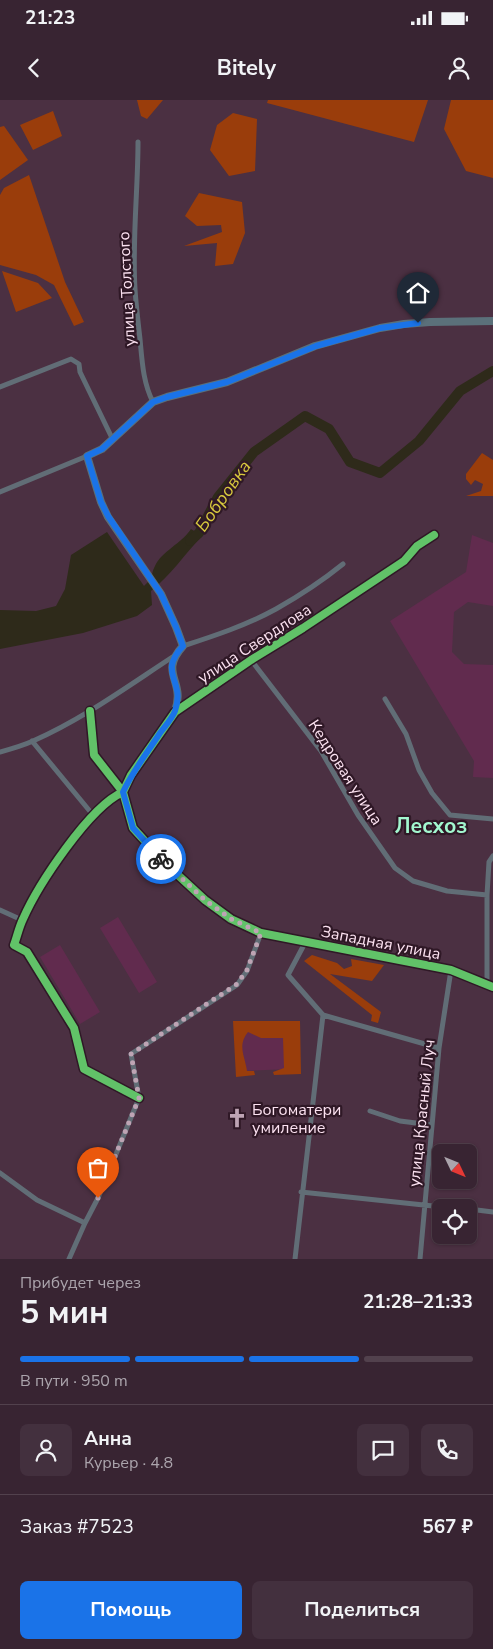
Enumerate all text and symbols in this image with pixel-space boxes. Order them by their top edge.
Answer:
text: 21:23 [25,5,75,31]
text: Bitely [217,53,276,83]
icon: back [20,54,48,82]
icon: person [445,54,473,82]
street label: улица Толстого [113,231,141,347]
pin [397,272,439,323]
icon: home [404,279,432,307]
water label: Бобровка [190,455,256,537]
street label: улица Свердлова [193,599,316,689]
street label: Кедровая улица [303,716,387,830]
district label: Лесхоз [395,812,467,840]
courier [136,834,186,884]
icon: bike [147,845,175,873]
street label: Западная улица [319,921,443,965]
street label: улица Красный Луч [403,1038,441,1188]
place label: Богоматери умиление [252,1099,341,1139]
church icon: Богоматери умиление [226,1107,248,1129]
north arrow [432,1144,478,1189]
map controls [432,1144,477,1244]
pin [77,1147,119,1198]
icon: bag [84,1154,112,1182]
button: locate [432,1199,477,1244]
text: Прибудет через [20,1272,141,1294]
text: 21:28–21:33 [363,1289,473,1315]
text: 5 мин [20,1291,109,1334]
text: В пути · 950 m [20,1370,128,1392]
button: person [20,1424,72,1476]
button: chat [357,1424,409,1476]
button: phone [421,1424,473,1476]
text: Анна [84,1426,132,1452]
text: Курьер · 4.8 [84,1452,173,1474]
text: Заказ #7523 [20,1514,134,1540]
text: 567 ₽ [422,1514,473,1540]
button: Помощь [20,1581,242,1639]
button: Поделиться [252,1581,473,1639]

